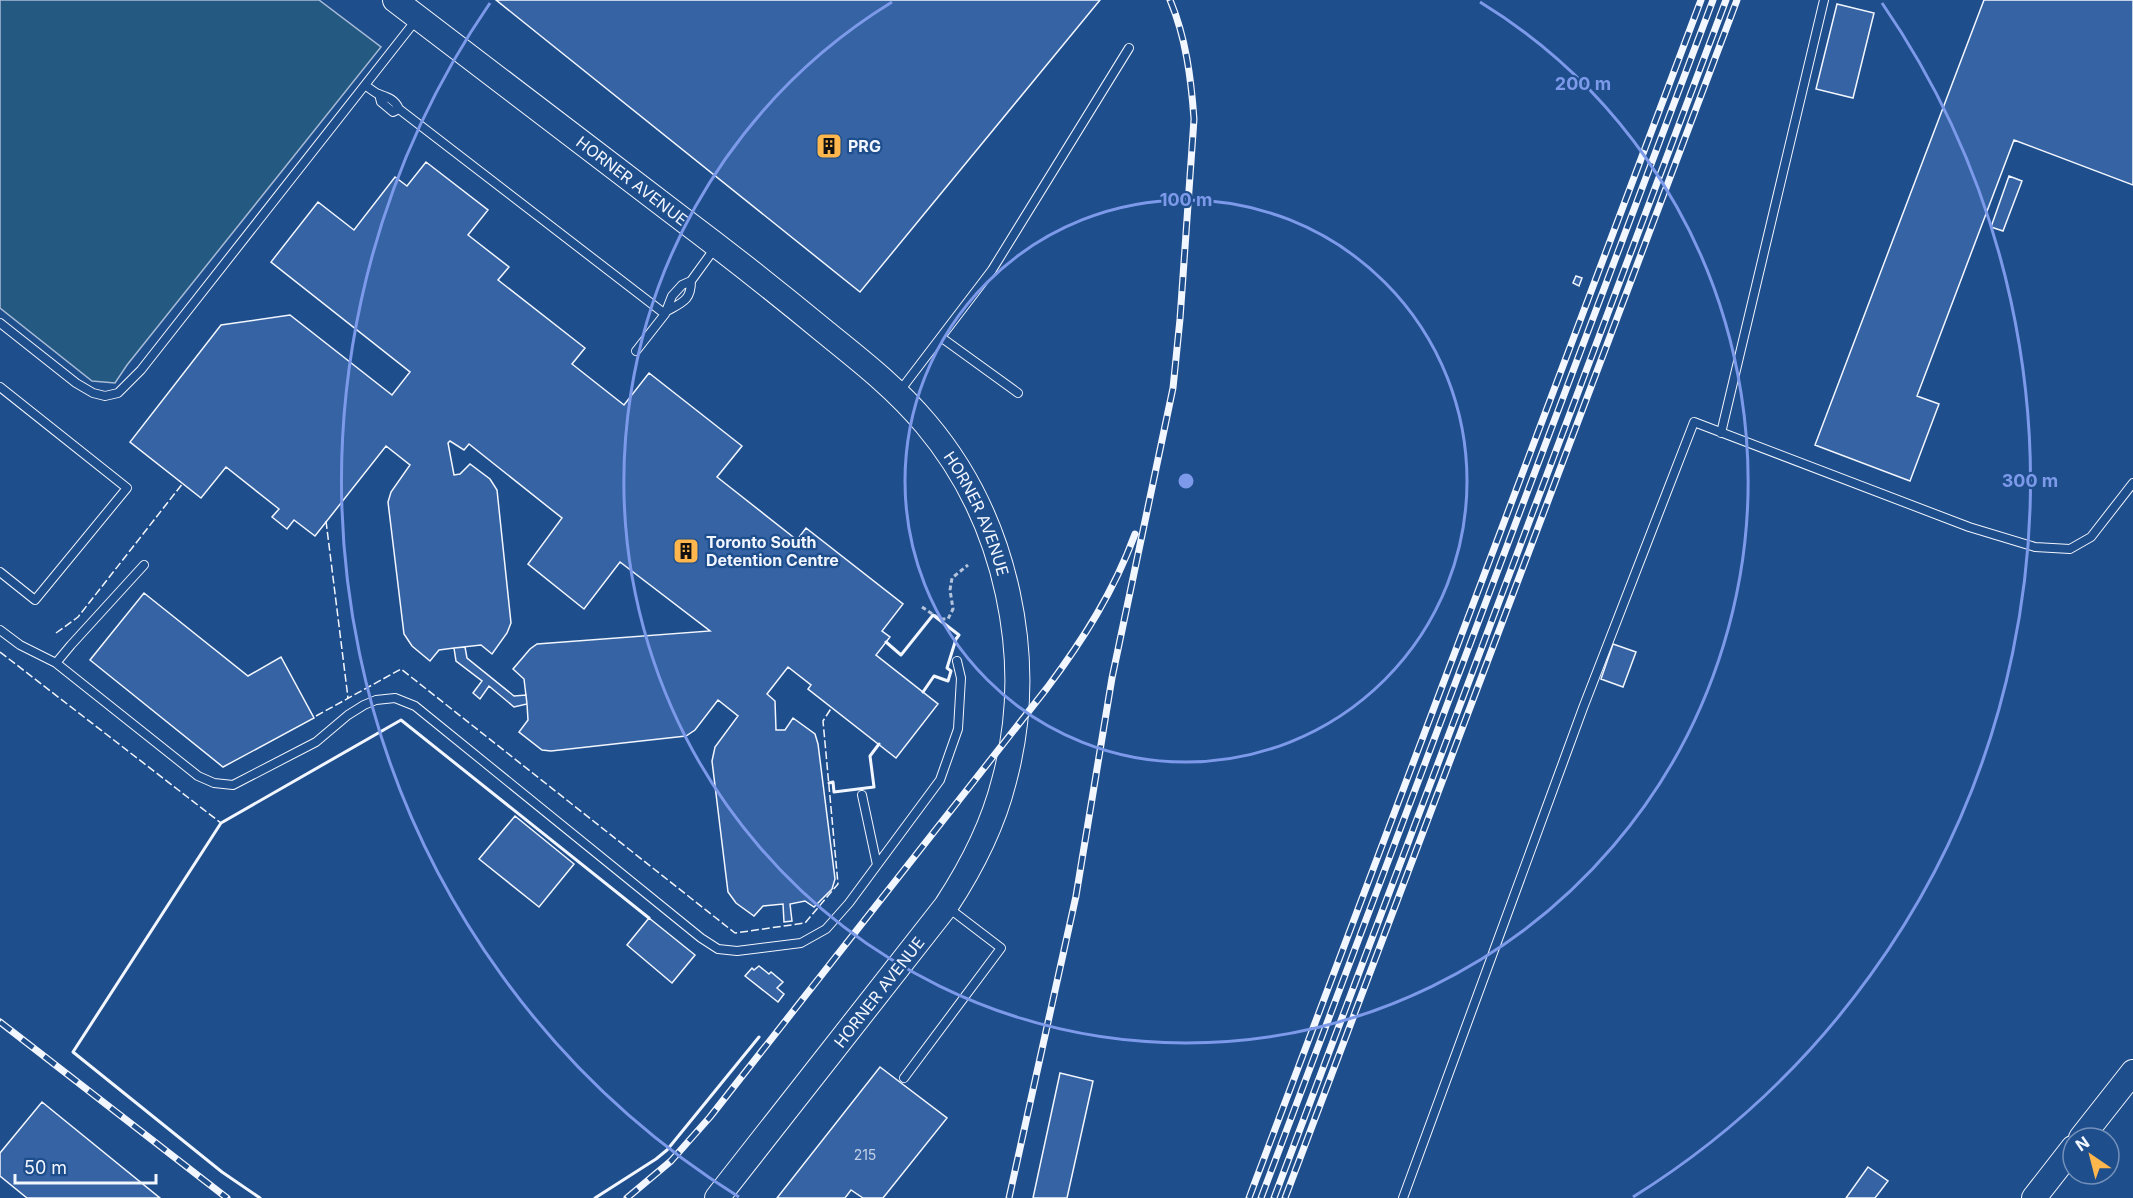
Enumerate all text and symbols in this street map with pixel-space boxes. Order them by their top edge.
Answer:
text: 200 m [1555,73,1611,94]
building icon: PRG [814,131,844,161]
street label: HORNER AVENUE [572,132,692,230]
place label: PRG [848,136,881,156]
text: 100 m [1160,189,1212,210]
street label: HORNER AVENUE [940,447,1013,578]
text: 300 m [2002,470,2058,491]
centre of rings [1176,471,1196,491]
place label: Toronto South Detention Centre [706,532,839,570]
building icon: Toronto South Detention Centre [671,536,701,566]
street label: HORNER AVENUE [830,933,928,1051]
north arrow [2061,1126,2121,1186]
text: N [2072,1132,2093,1155]
house number: 215 [854,1146,876,1163]
scale bar [15,1147,156,1185]
text: 50 m [24,1157,67,1178]

